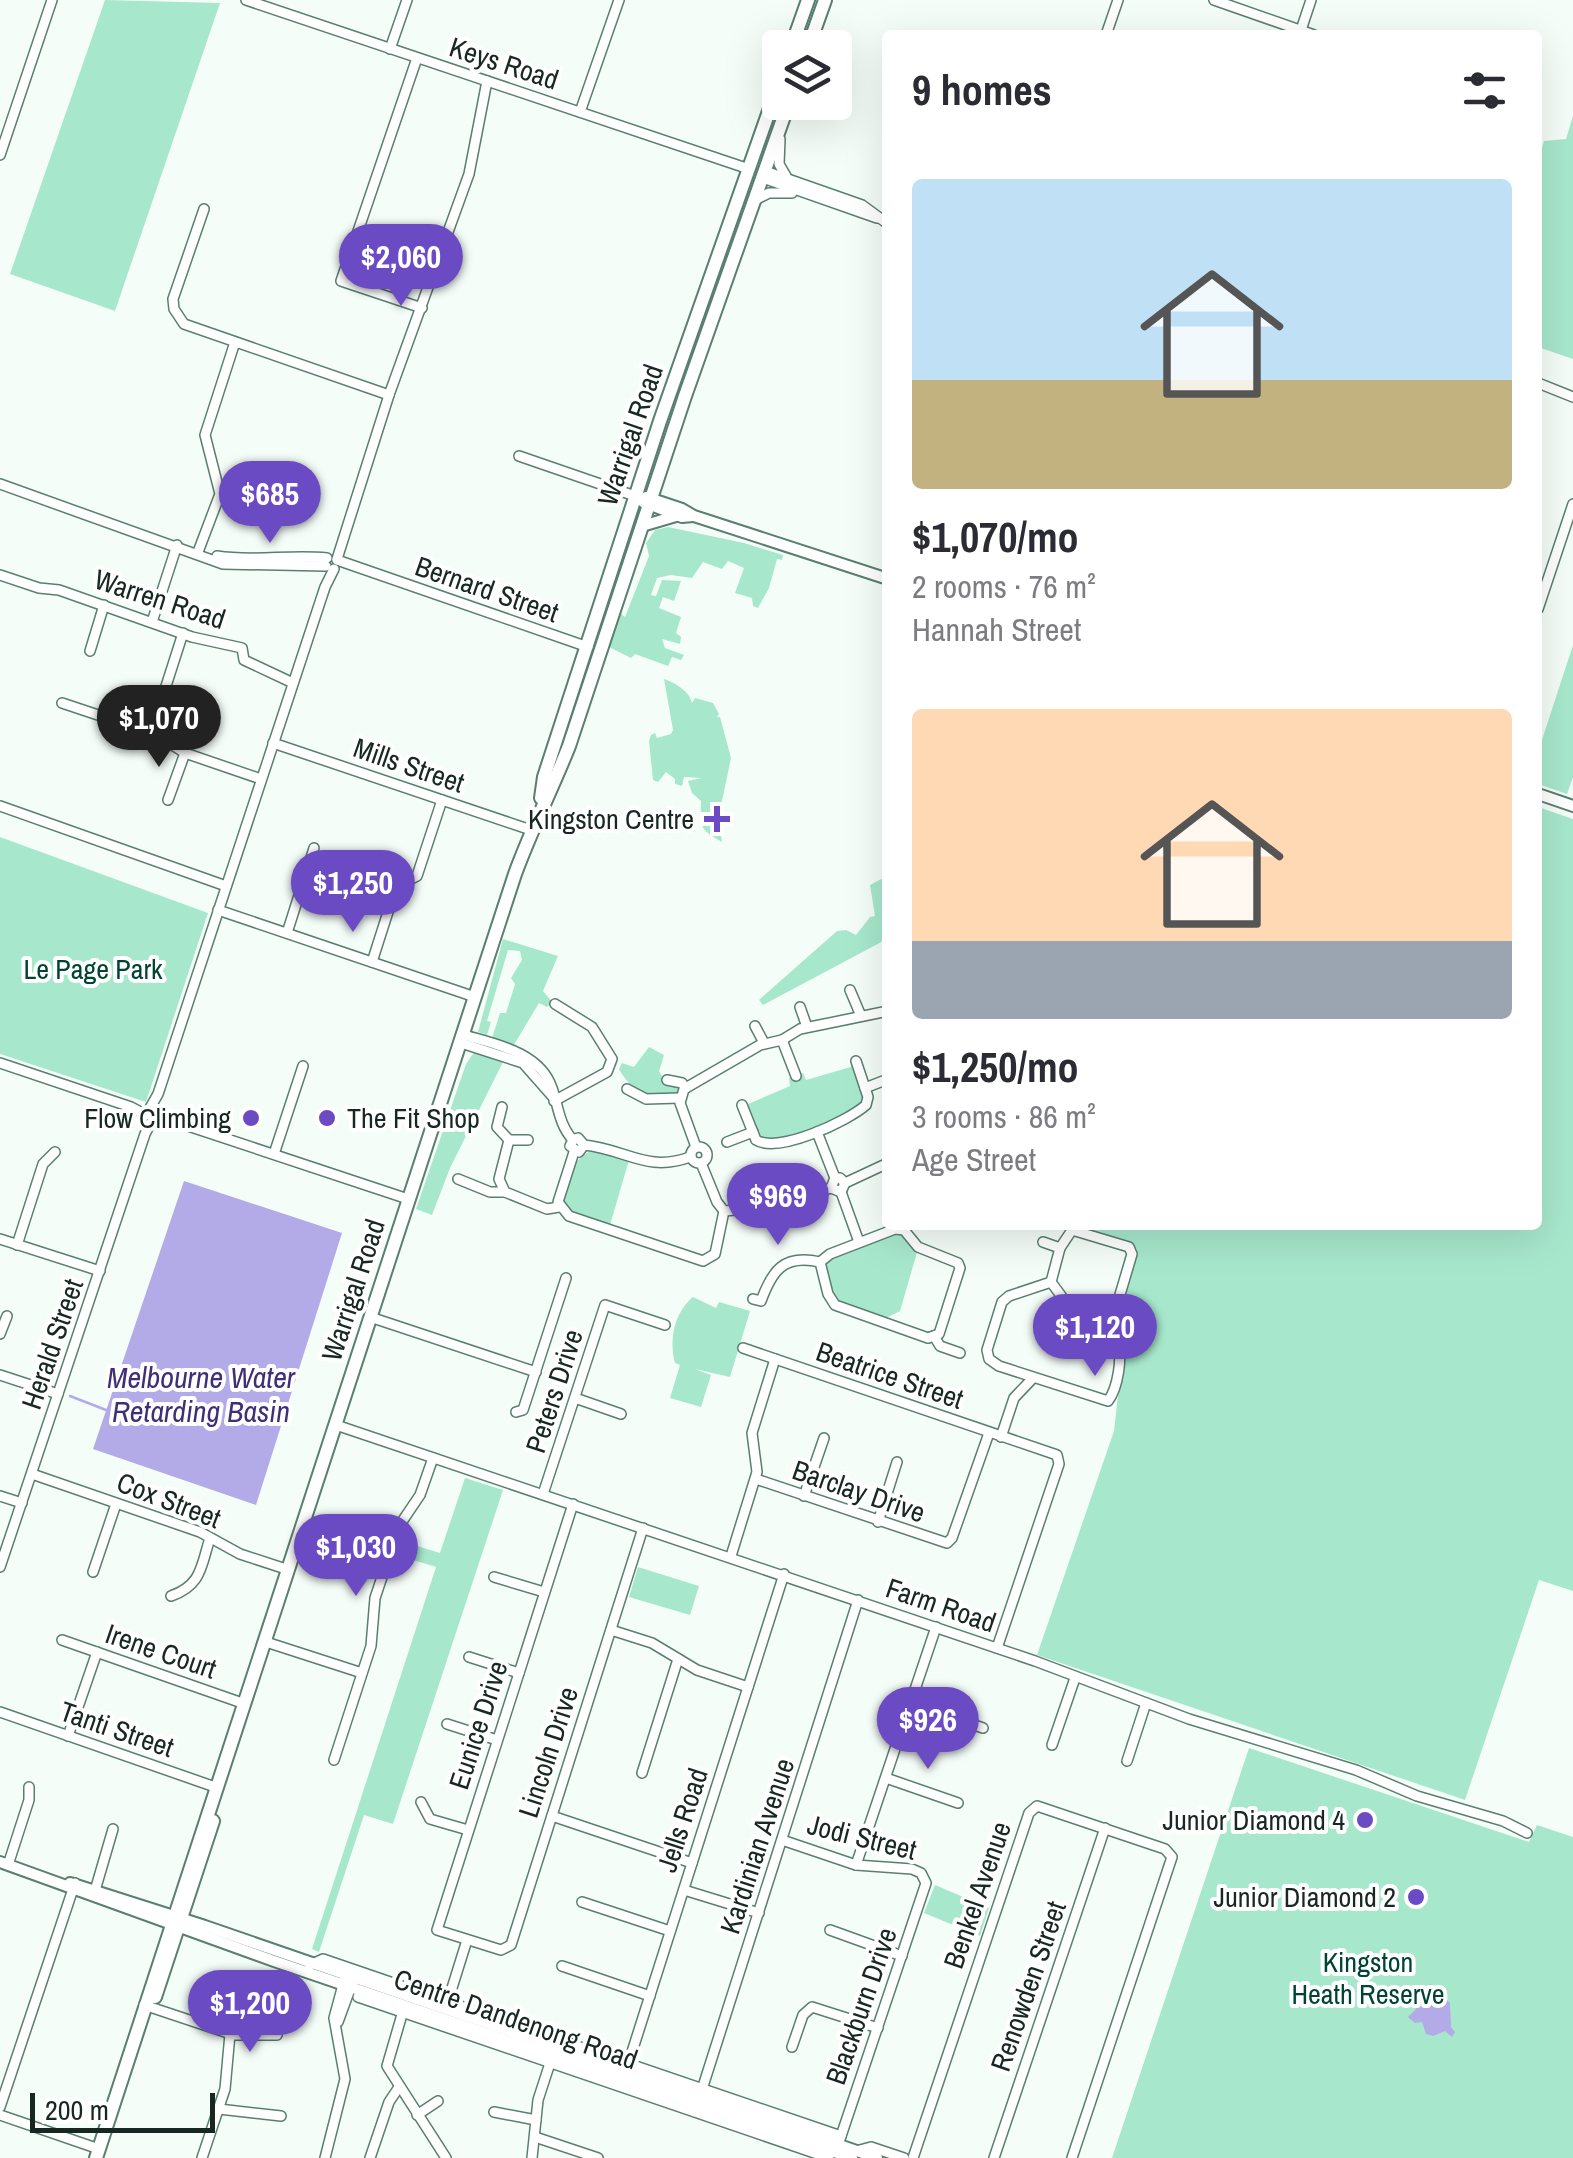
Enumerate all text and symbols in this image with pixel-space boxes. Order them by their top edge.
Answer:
street label: Keys Road [445,28,563,98]
map controls [762,30,852,120]
button: layers [762,30,852,120]
text: 9 homes [912,62,1052,118]
icon: filters [1457,63,1512,118]
pin: $2,060 [320,224,482,309]
text: $2,060 [361,235,441,278]
icon: home [1122,244,1302,424]
street label: Warrigal Road [588,359,672,511]
pin: $685 [211,461,329,546]
text: $685 [241,472,299,515]
text: $1,070/mo [912,509,1079,565]
street label: Bernard Street [410,547,564,631]
street label: Warren Road [90,560,230,638]
text: 2 rooms · 76 m² [912,565,1096,608]
text: Hannah Street [912,608,1081,651]
pin: $1,070 [78,685,240,770]
text: $1,070 [119,696,199,739]
street label: Mills Street [349,728,469,802]
icon: home [1122,774,1302,954]
place label: Kingston Centre [528,800,694,838]
marker: Kingston Centre [704,806,730,832]
pin: $1,250 [272,850,434,935]
text: $1,250 [313,861,393,904]
park label: Le Page Park [23,950,163,988]
text: $1,250/mo [912,1039,1079,1095]
text: 3 rooms · 86 m² [912,1095,1096,1138]
place label: Flow Climbing [84,1099,231,1137]
place label: The Fit Shop [347,1099,480,1137]
marker: Flow Climbing [240,1107,262,1129]
marker: The Fit Shop [316,1107,338,1129]
text: Age Street [912,1138,1036,1181]
pin: $969 [719,1163,837,1248]
text: $969 [749,1174,807,1217]
street label: Warrigal Road [312,1214,394,1366]
street label: Herald Street [12,1274,92,1414]
pin: $1,120 [1014,1294,1176,1379]
text: $1,120 [1055,1305,1135,1348]
street label: Peters Drive [516,1324,592,1458]
street label: Beatrice Street [811,1332,969,1418]
water label: Melbourne Water Retarding Basin [107,1357,296,1431]
street label: Barclay Drive [788,1451,930,1531]
street label: Cox Street [112,1463,226,1537]
pin: $1,030 [275,1514,437,1599]
text: $1,030 [316,1525,396,1568]
street label: Farm Road [881,1569,1001,1641]
street label: Irene Court [101,1614,221,1688]
street label: Eunice Drive [439,1656,517,1794]
street label: Lincoln Drive [509,1682,587,1822]
pin: $926 [869,1687,987,1772]
street label: Tanti Street [55,1692,179,1766]
text: $926 [899,1698,957,1741]
street label: Kardinian Avenue [711,1754,803,1938]
street label: Jells Road [647,1763,717,1877]
place label: Junior Diamond 4 [1162,1801,1345,1839]
street label: Jodi Street [804,1805,920,1869]
marker: Junior Diamond 4 [1354,1809,1376,1831]
street label: Benkel Avenue [934,1817,1020,1973]
place label: Junior Diamond 2 [1213,1878,1396,1916]
marker: Junior Diamond 2 [1405,1886,1427,1908]
street label: Renowden Street [981,1896,1075,2076]
street label: Blackburn Drive [816,1923,906,2089]
park label: Kingston Heath Reserve [1291,1943,1445,2013]
street label: Centre Dandenong Road [389,1959,643,2079]
pin: $1,200 [169,1970,331,2055]
text: $1,200 [210,1981,290,2024]
scale bar [30,2088,215,2132]
text: 200 m [45,2091,109,2129]

